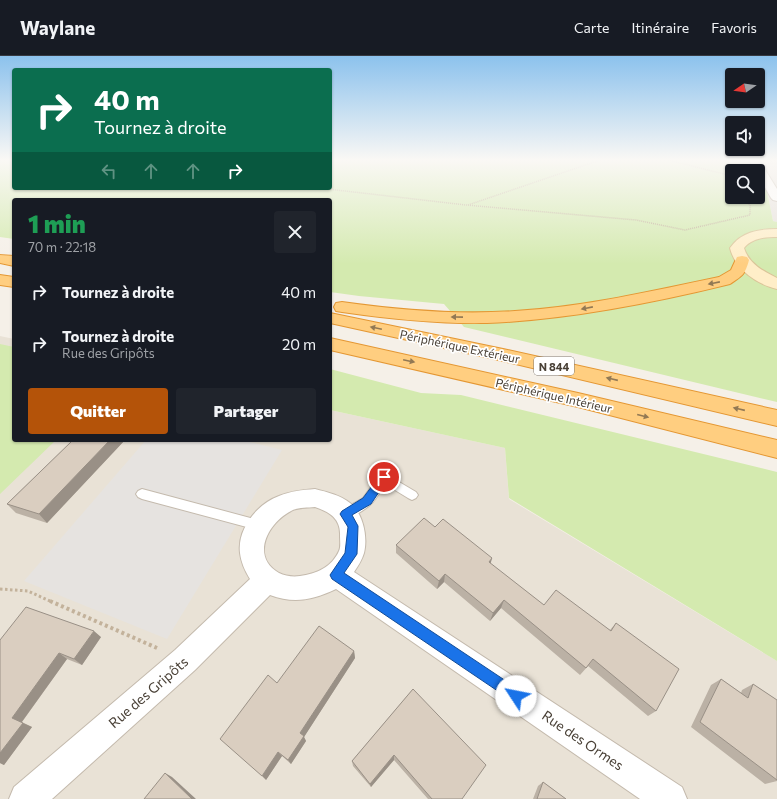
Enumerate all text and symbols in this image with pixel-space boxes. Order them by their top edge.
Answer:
text: Waylane [20,16,95,39]
text: Carte [574,19,609,36]
text: Itinéraire [631,19,689,36]
text: Favoris [711,19,757,36]
north arrow [725,68,765,108]
map controls [725,68,765,204]
text: 40 m [94,82,160,116]
icon: right [28,84,80,136]
text: Tournez à droite [94,116,227,138]
button: sound [725,116,765,156]
icon: left [98,160,120,182]
icon: ahead [140,160,162,182]
icon: ahead [182,160,204,182]
icon: right [224,160,246,182]
button: search [725,164,765,204]
text: 1 min [28,209,86,238]
button: close [274,211,316,253]
text: 70 m · 22:18 [28,239,96,255]
one-way arrow [708,280,720,286]
icon: right [28,281,50,303]
text: Tournez à droite [62,283,174,301]
text: 40 m [281,283,316,301]
one-way arrow [581,305,593,311]
one-way arrow [450,314,463,320]
one-way arrow [370,324,382,330]
street label: Périphérique Extérieur [399,326,522,366]
text: Tournez à droite [62,327,174,345]
icon: right [28,333,50,355]
text: 20 m [282,335,316,353]
text: Rue des Gripôts [62,345,155,361]
road number: N 844 [534,357,574,375]
one-way arrow [403,359,415,365]
street label: Périphérique Intérieur [494,375,614,415]
one-way arrow [606,376,619,382]
button: Quitter [28,388,168,434]
button: Partager [176,388,316,434]
one-way arrow [733,405,745,411]
one-way arrow [637,414,649,420]
pin [367,460,401,494]
icon: arrive [373,466,395,488]
street label: Rue des Gripôts [105,653,191,731]
position arrow [495,675,537,717]
street label: Rue des Ormes [539,706,627,774]

